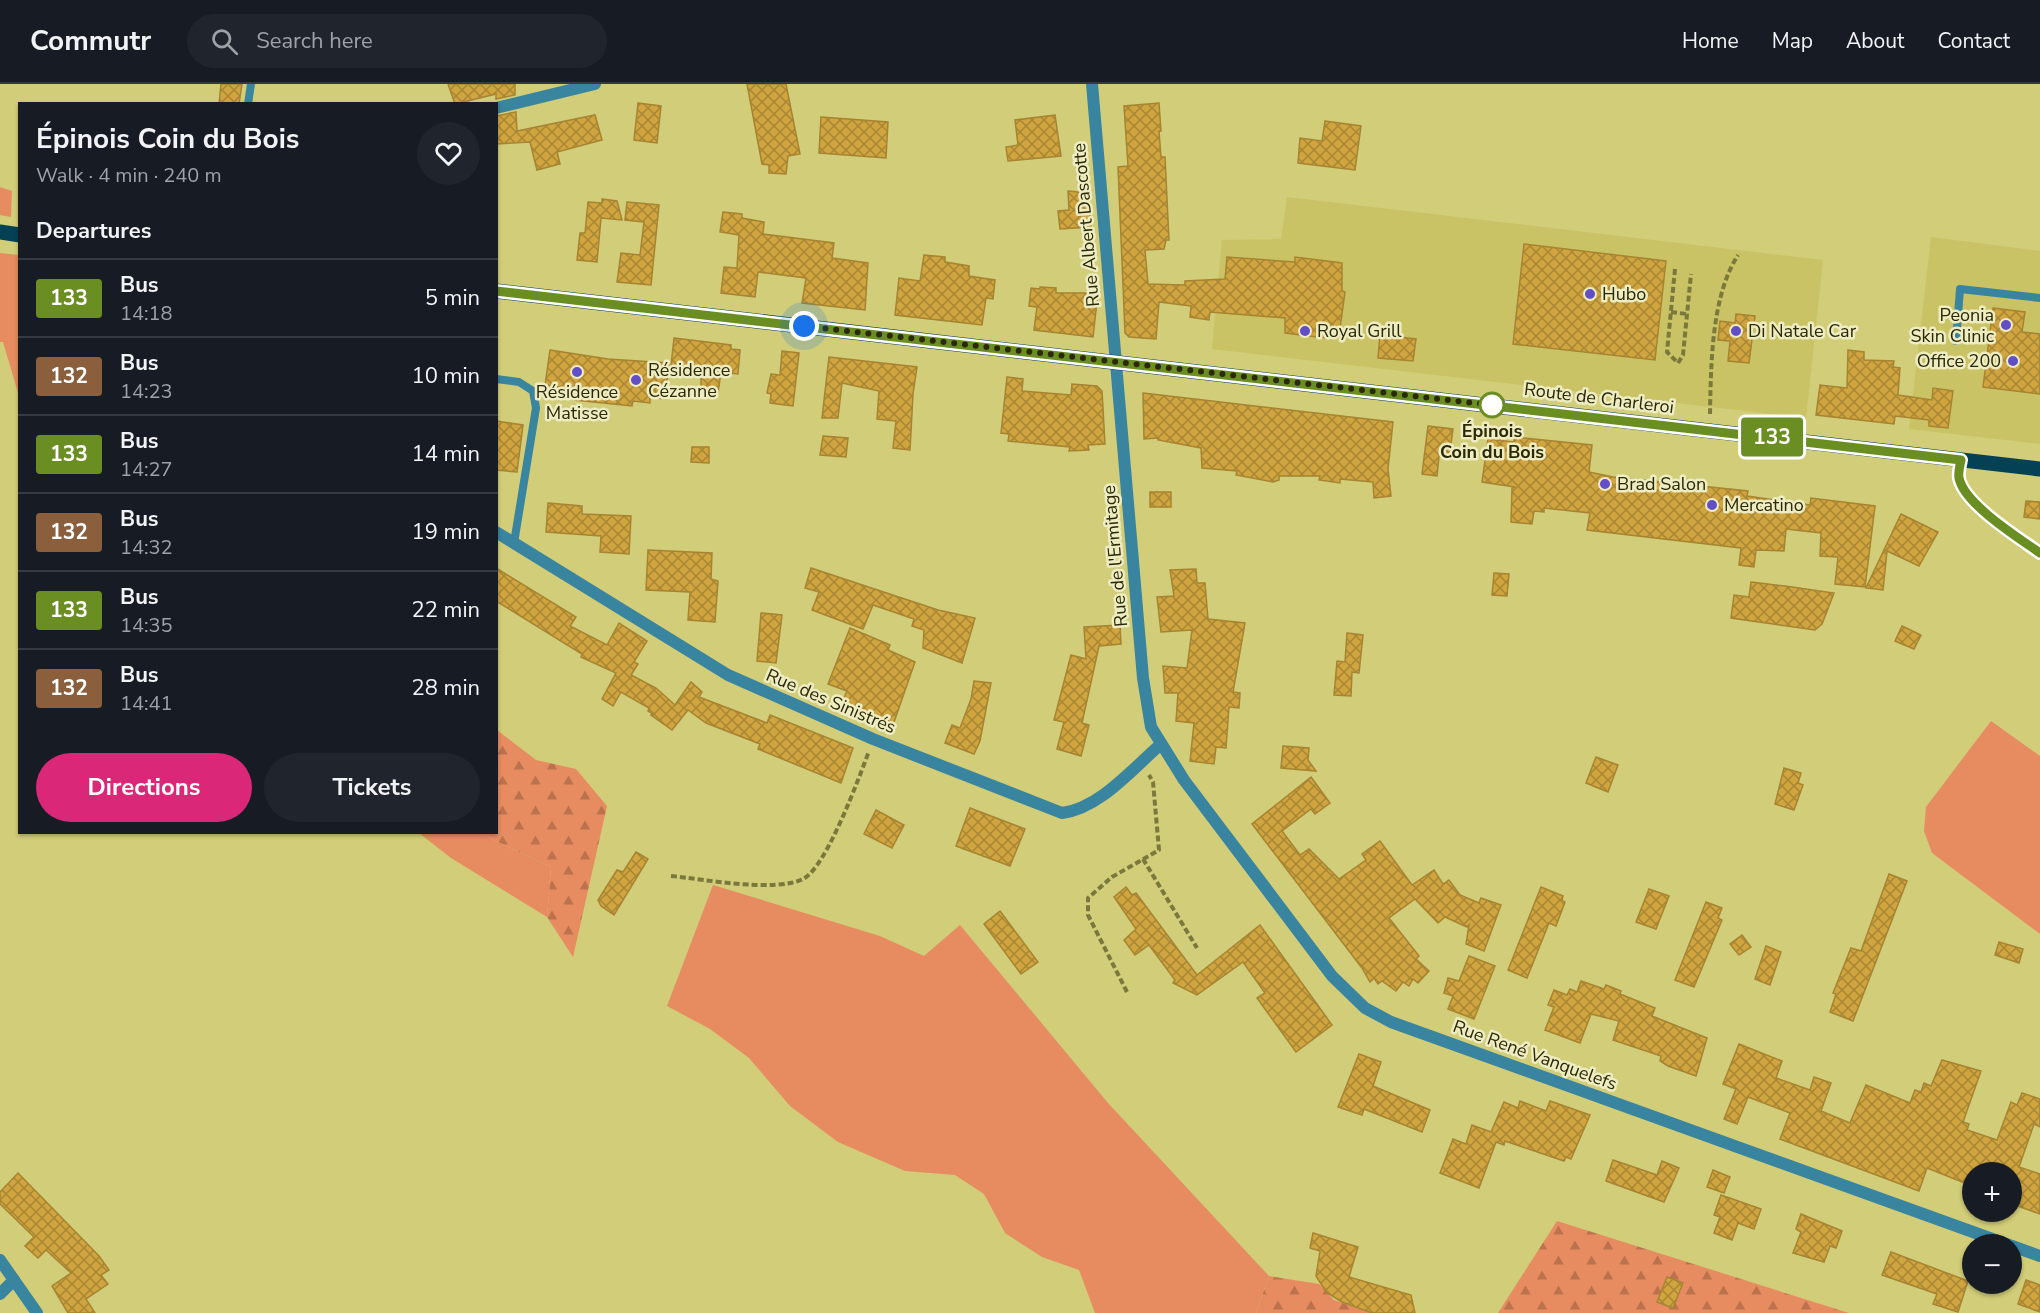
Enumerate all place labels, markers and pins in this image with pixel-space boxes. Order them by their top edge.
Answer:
place label: Hubo [1602,282,1646,306]
marker: Hubo [1583,287,1597,301]
place label: Peonia Skin Clinic [1911,303,1994,348]
marker: Peonia Skin Clinic [1999,318,2013,332]
place label: Royal Grill [1317,319,1402,343]
place label: Di Natale Car [1748,319,1857,343]
marker: Royal Grill [1298,324,1312,338]
marker: Di Natale Car [1729,324,1743,338]
place label: Office 200 [1917,349,2001,373]
marker: Office 200 [2006,354,2020,368]
place label: Résidence Cézanne [648,358,730,403]
marker: Résidence Matisse [570,365,584,379]
marker: Résidence Cézanne [629,373,643,387]
place label: Résidence Matisse [536,380,618,425]
marker: Épinois Coin du Bois [1479,392,1505,418]
place label: Épinois Coin du Bois [1440,419,1544,464]
place label: Brad Salon [1617,472,1706,496]
marker: Brad Salon [1598,477,1612,491]
place label: Mercatino [1724,493,1804,517]
marker: Mercatino [1705,498,1719,512]

